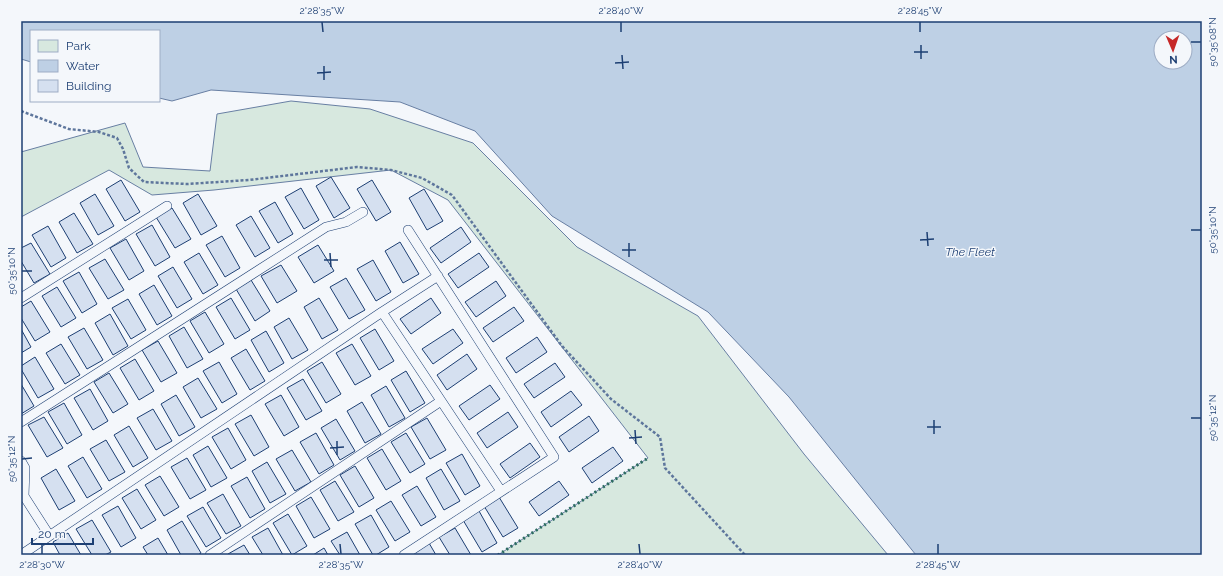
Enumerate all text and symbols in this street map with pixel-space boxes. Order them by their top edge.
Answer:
text: 2°28'35"W [300,5,345,16]
text: 2°28'40"W [599,5,644,16]
text: 2°28'45"W [898,5,943,16]
text: 50°35'08"N [1207,17,1218,67]
legend [30,30,160,102]
north arrow [1153,30,1193,70]
text: Park [66,39,91,53]
text: N [1169,53,1178,66]
text: Water [66,59,100,73]
text: Building [66,79,112,93]
text: 50°35'10"N [1207,206,1218,254]
water label: The Fleet [945,245,995,259]
text: 50°35'10"N [6,247,17,295]
text: 50°35'12"N [1207,395,1218,441]
text: 50°35'12"N [6,436,17,482]
scale bar [32,520,93,546]
text: 20 m [38,527,66,541]
text: 2°28'30"W [19,559,65,570]
text: 2°28'35"W [319,559,364,570]
text: 2°28'40"W [618,559,663,570]
text: 2°28'45"W [916,559,961,570]

